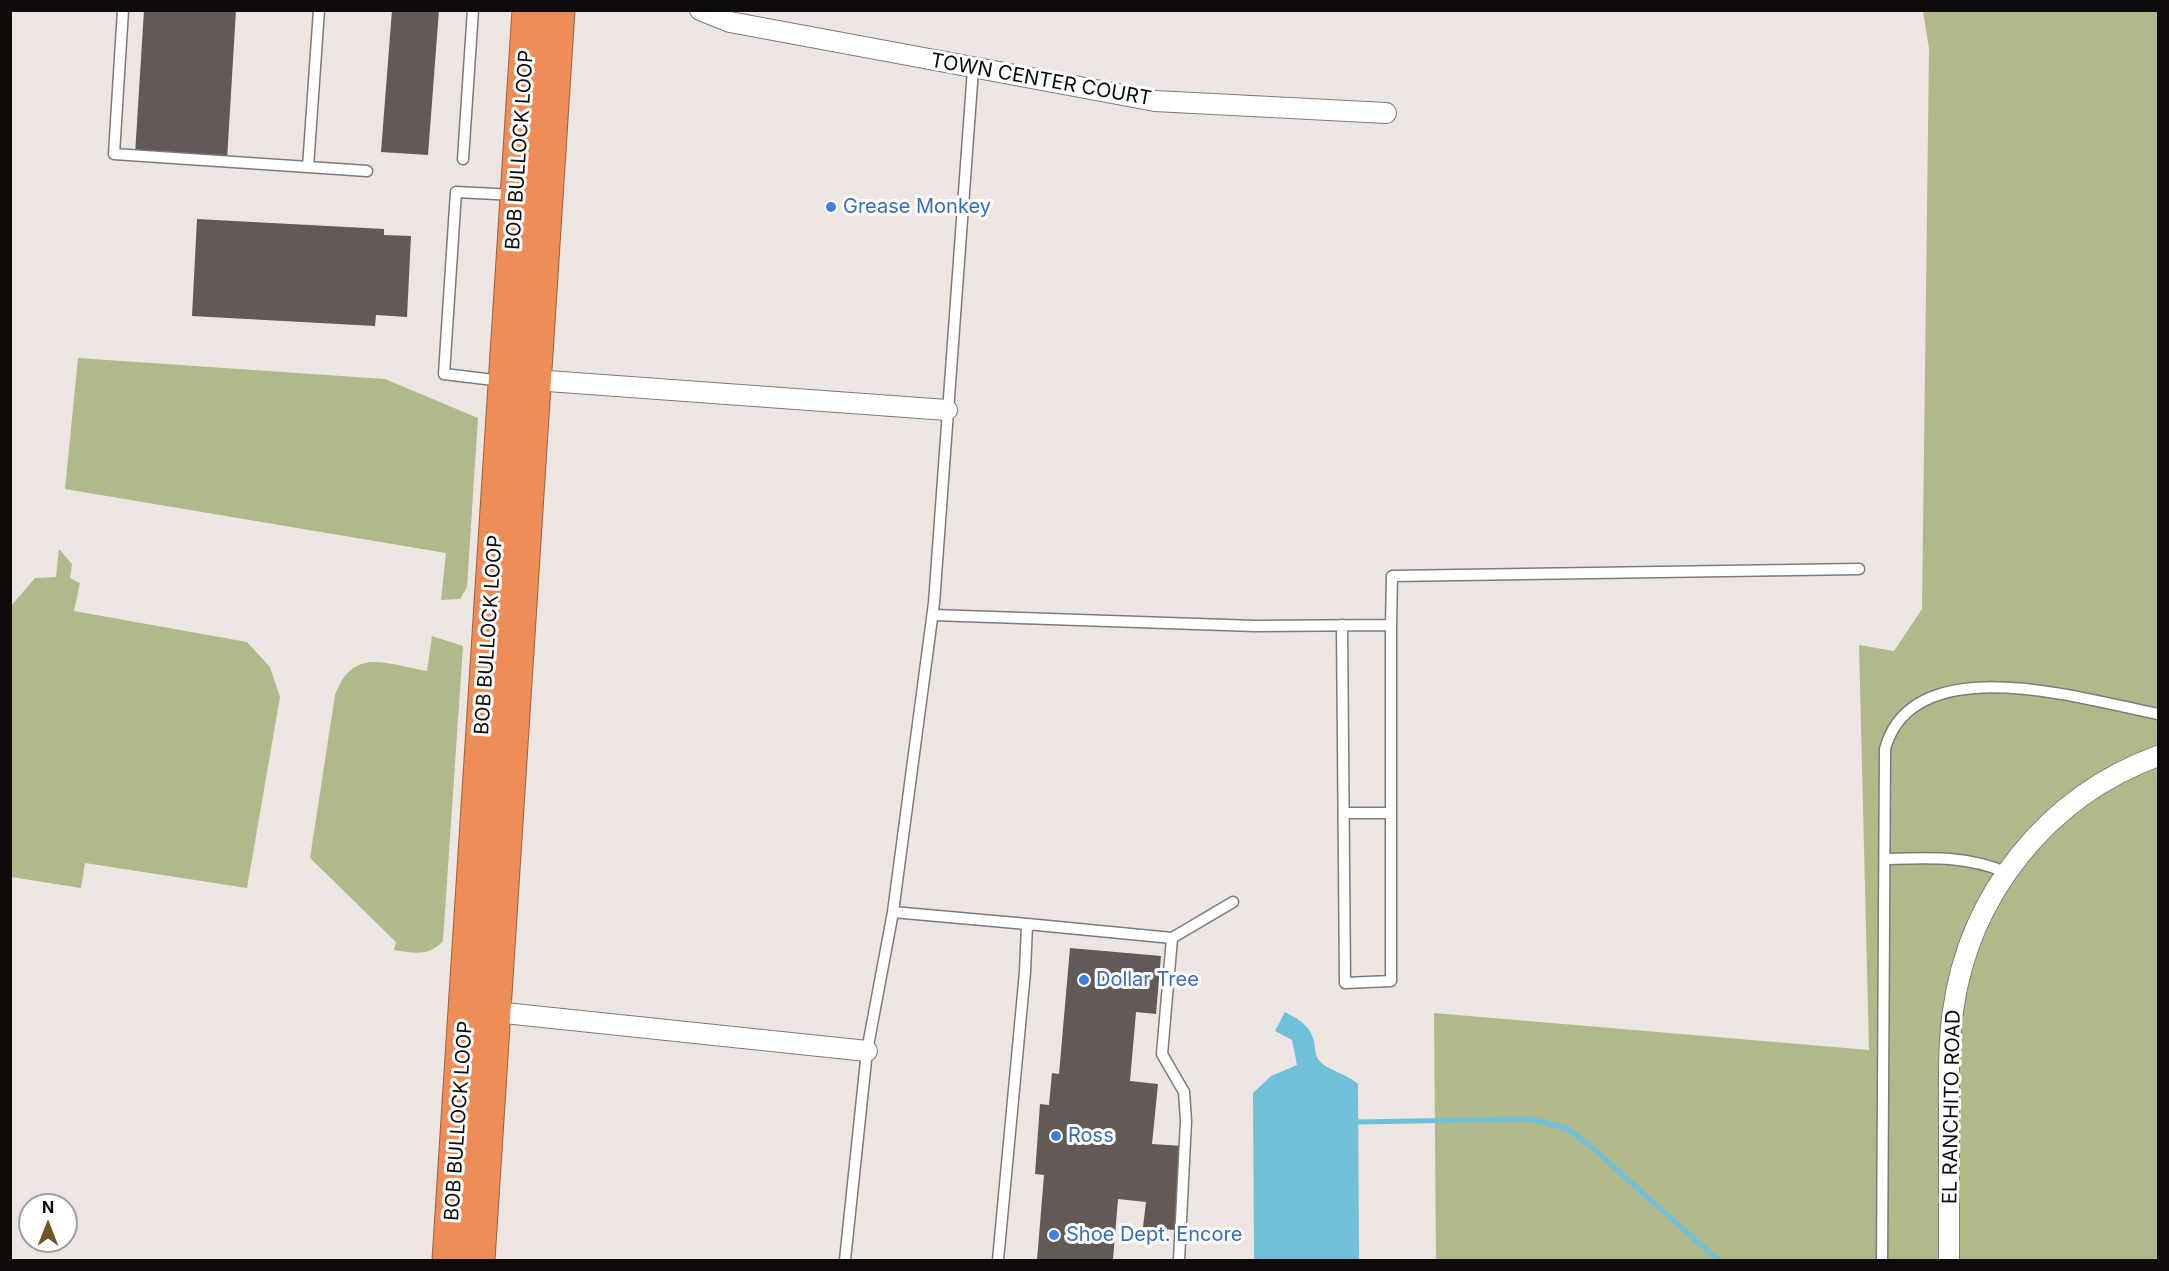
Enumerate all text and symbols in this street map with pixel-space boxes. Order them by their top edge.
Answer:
street label: BOB BULLOCK LOOP [501,49,539,251]
street label: TOWN CENTER COURT [929,49,1153,111]
place label: Grease Monkey [843,195,991,219]
marker: Grease Monkey [824,200,838,214]
street label: BOB BULLOCK LOOP [470,534,508,736]
place label: Dollar Tree [1096,968,1199,992]
marker: Dollar Tree [1077,973,1091,987]
street label: EL RANCHITO ROAD [1938,1010,1966,1204]
street label: BOB BULLOCK LOOP [440,1020,478,1222]
place label: Ross [1068,1124,1114,1148]
marker: Ross [1049,1129,1063,1143]
north arrow [18,1193,78,1253]
text: N [42,1197,54,1217]
place label: Shoe Dept. Encore [1066,1223,1242,1247]
marker: Shoe Dept. Encore [1047,1228,1061,1242]

